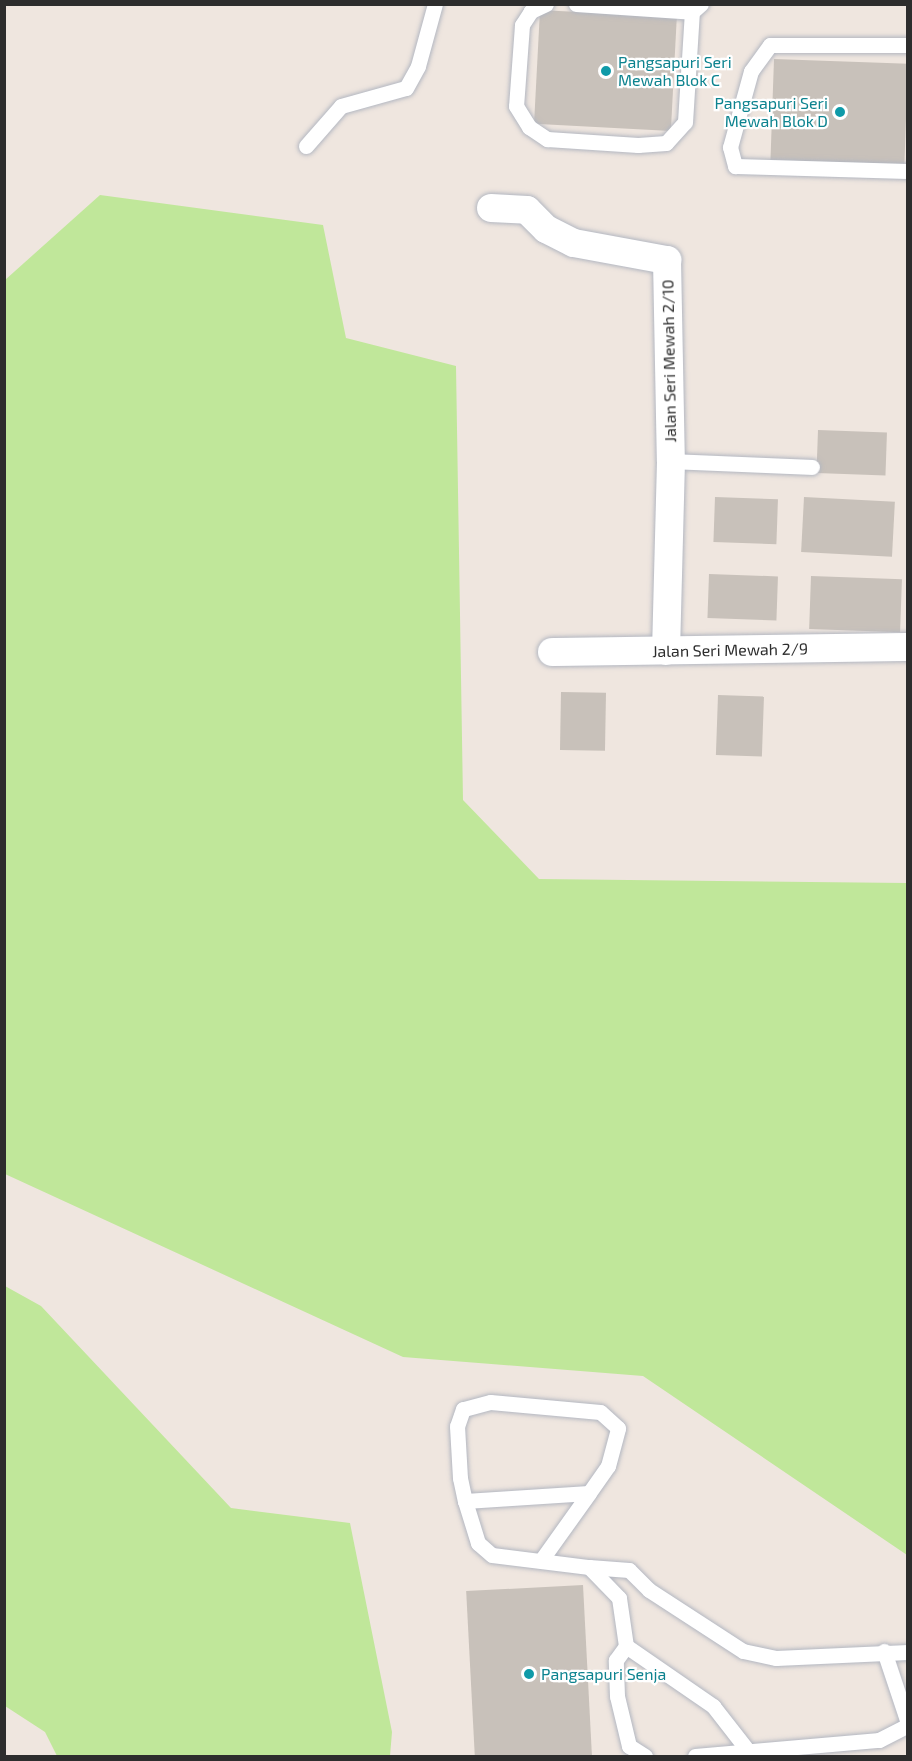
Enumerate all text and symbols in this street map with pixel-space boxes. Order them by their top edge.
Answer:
place label: Pangsapuri Seri Mewah Blok C [618,52,732,90]
marker: Pangsapuri Seri Mewah Blok C [599,64,613,78]
place label: Pangsapuri Seri Mewah Blok D [714,93,828,131]
marker: Pangsapuri Seri Mewah Blok D [833,105,847,119]
street label: Jalan Seri Mewah 2/10 [658,279,680,443]
street label: Jalan Seri Mewah 2/9 [652,639,808,661]
place label: Pangsapuri Senja [541,1664,666,1684]
marker: Pangsapuri Senja [522,1667,536,1681]

